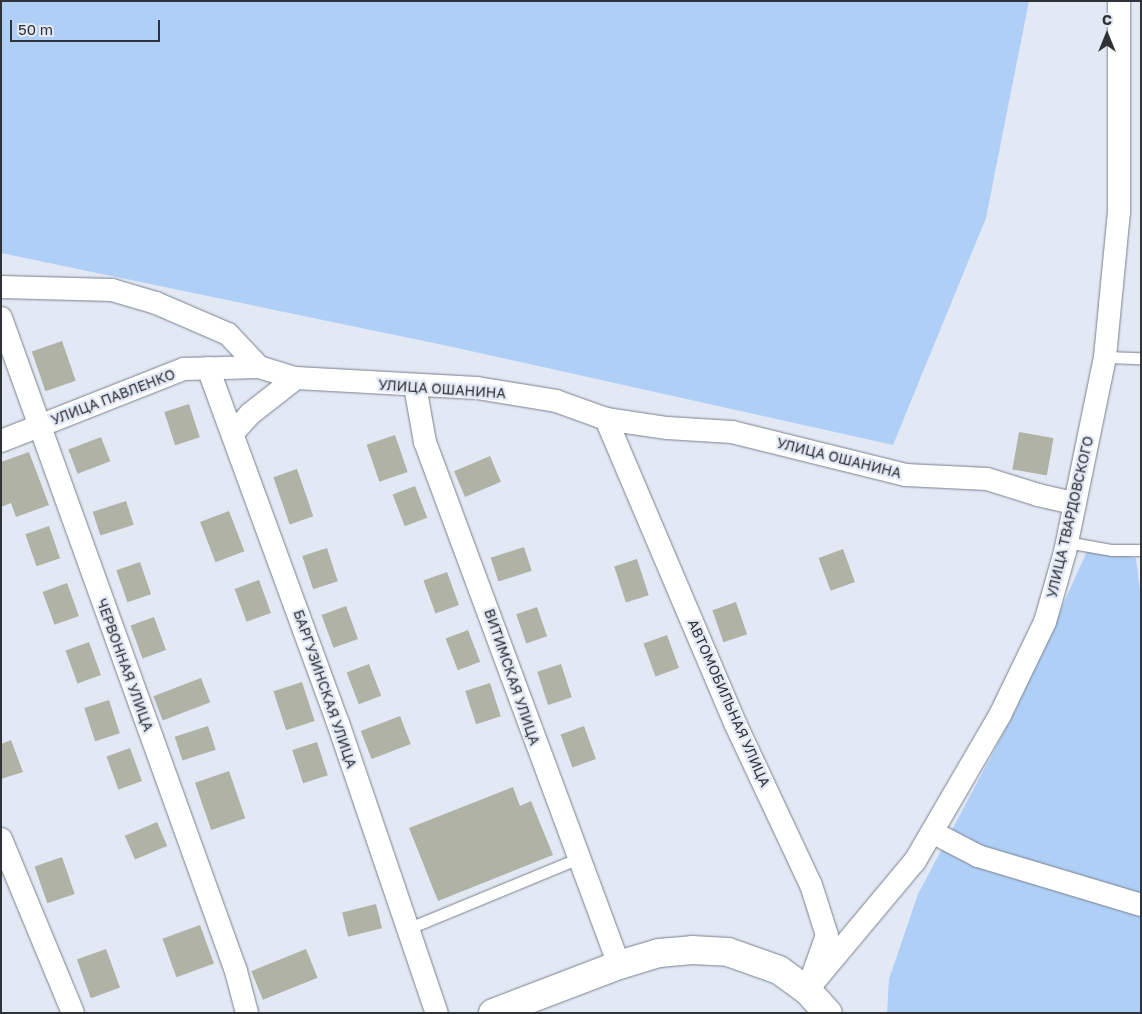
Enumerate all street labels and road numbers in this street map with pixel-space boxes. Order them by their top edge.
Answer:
street label: УЛИЦА ПАВЛЕНКО [49,366,177,428]
street label: УЛИЦА ОШАНИНА [378,376,506,402]
street label: УЛИЦА ОШАНИНА [775,434,903,482]
street label: УЛИЦА ТВАРДОВСКОГО [1043,434,1097,600]
street label: ЧЕРВОННАЯ УЛИЦА [93,596,157,734]
street label: БАРГУЗИНСКАЯ УЛИЦА [290,607,360,771]
street label: ВИТИМСКАЯ УЛИЦА [481,607,543,747]
street label: АВТОМОБИЛЬНАЯ УЛИЦА [684,617,774,789]

